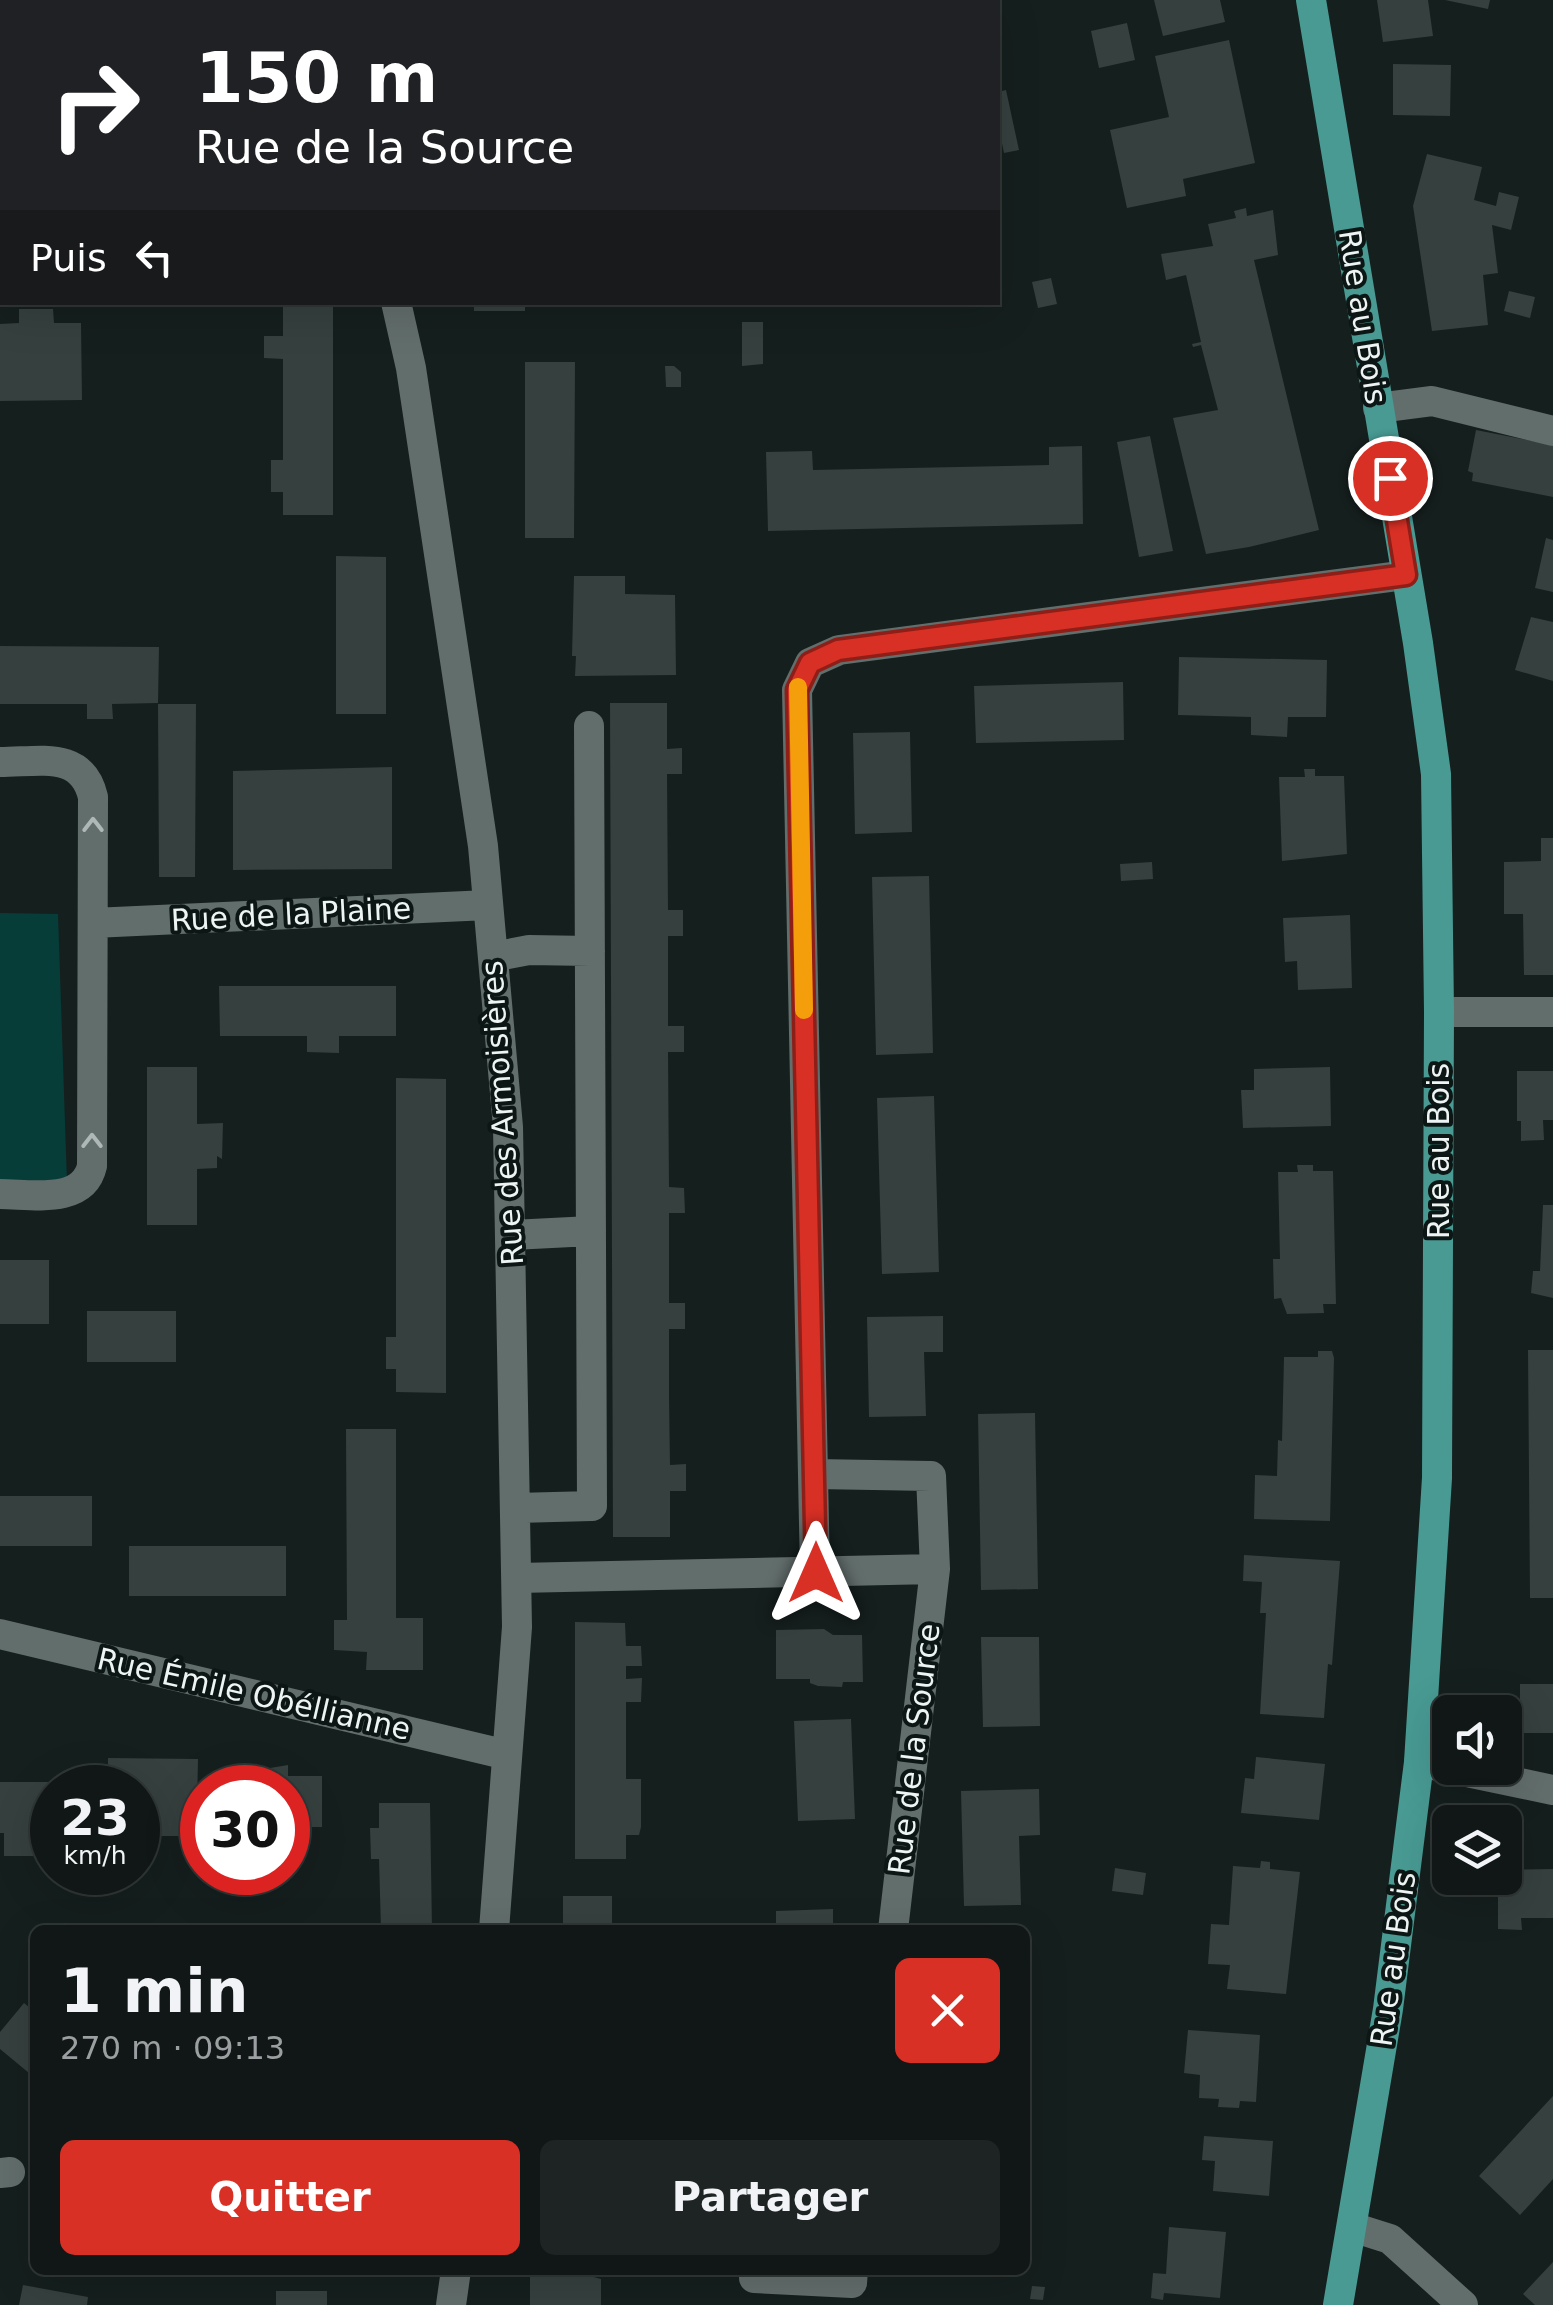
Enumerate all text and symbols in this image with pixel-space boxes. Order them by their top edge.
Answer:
text: 150 m [195,37,438,119]
icon: right [30,40,160,170]
text: Rue de la Source [195,121,574,174]
street label: Rue au Bois [1332,227,1394,407]
icon: left [127,230,182,285]
text: Puis [30,236,107,280]
pin [1348,436,1433,521]
icon: arrive [1363,451,1418,506]
one-way arrow [82,817,104,832]
street label: Rue de la Plaine [170,890,412,938]
street label: Rue des Armoisières [474,959,530,1267]
street label: Rue au Bois [1421,1063,1456,1239]
one-way arrow [81,1133,103,1148]
position arrow [764,1521,868,1625]
street label: Rue de la Source [881,1621,947,1877]
street label: Rue Émile Obéllianne [94,1641,414,1747]
map controls [1432,1695,1522,1895]
button: sound [1432,1695,1522,1785]
speed limit sign: 30 [180,1765,310,1895]
text: 23 [60,1789,130,1847]
button: layers [1432,1805,1522,1895]
text: km/h [63,1841,127,1870]
street label: Rue au Bois [1363,1869,1423,2049]
text: 1 min [60,1956,248,2026]
button: close [895,1958,1000,2063]
text: 270 m · 09:13 [60,2029,285,2067]
button: Quitter [60,2140,520,2255]
button: Partager [540,2140,1000,2255]

